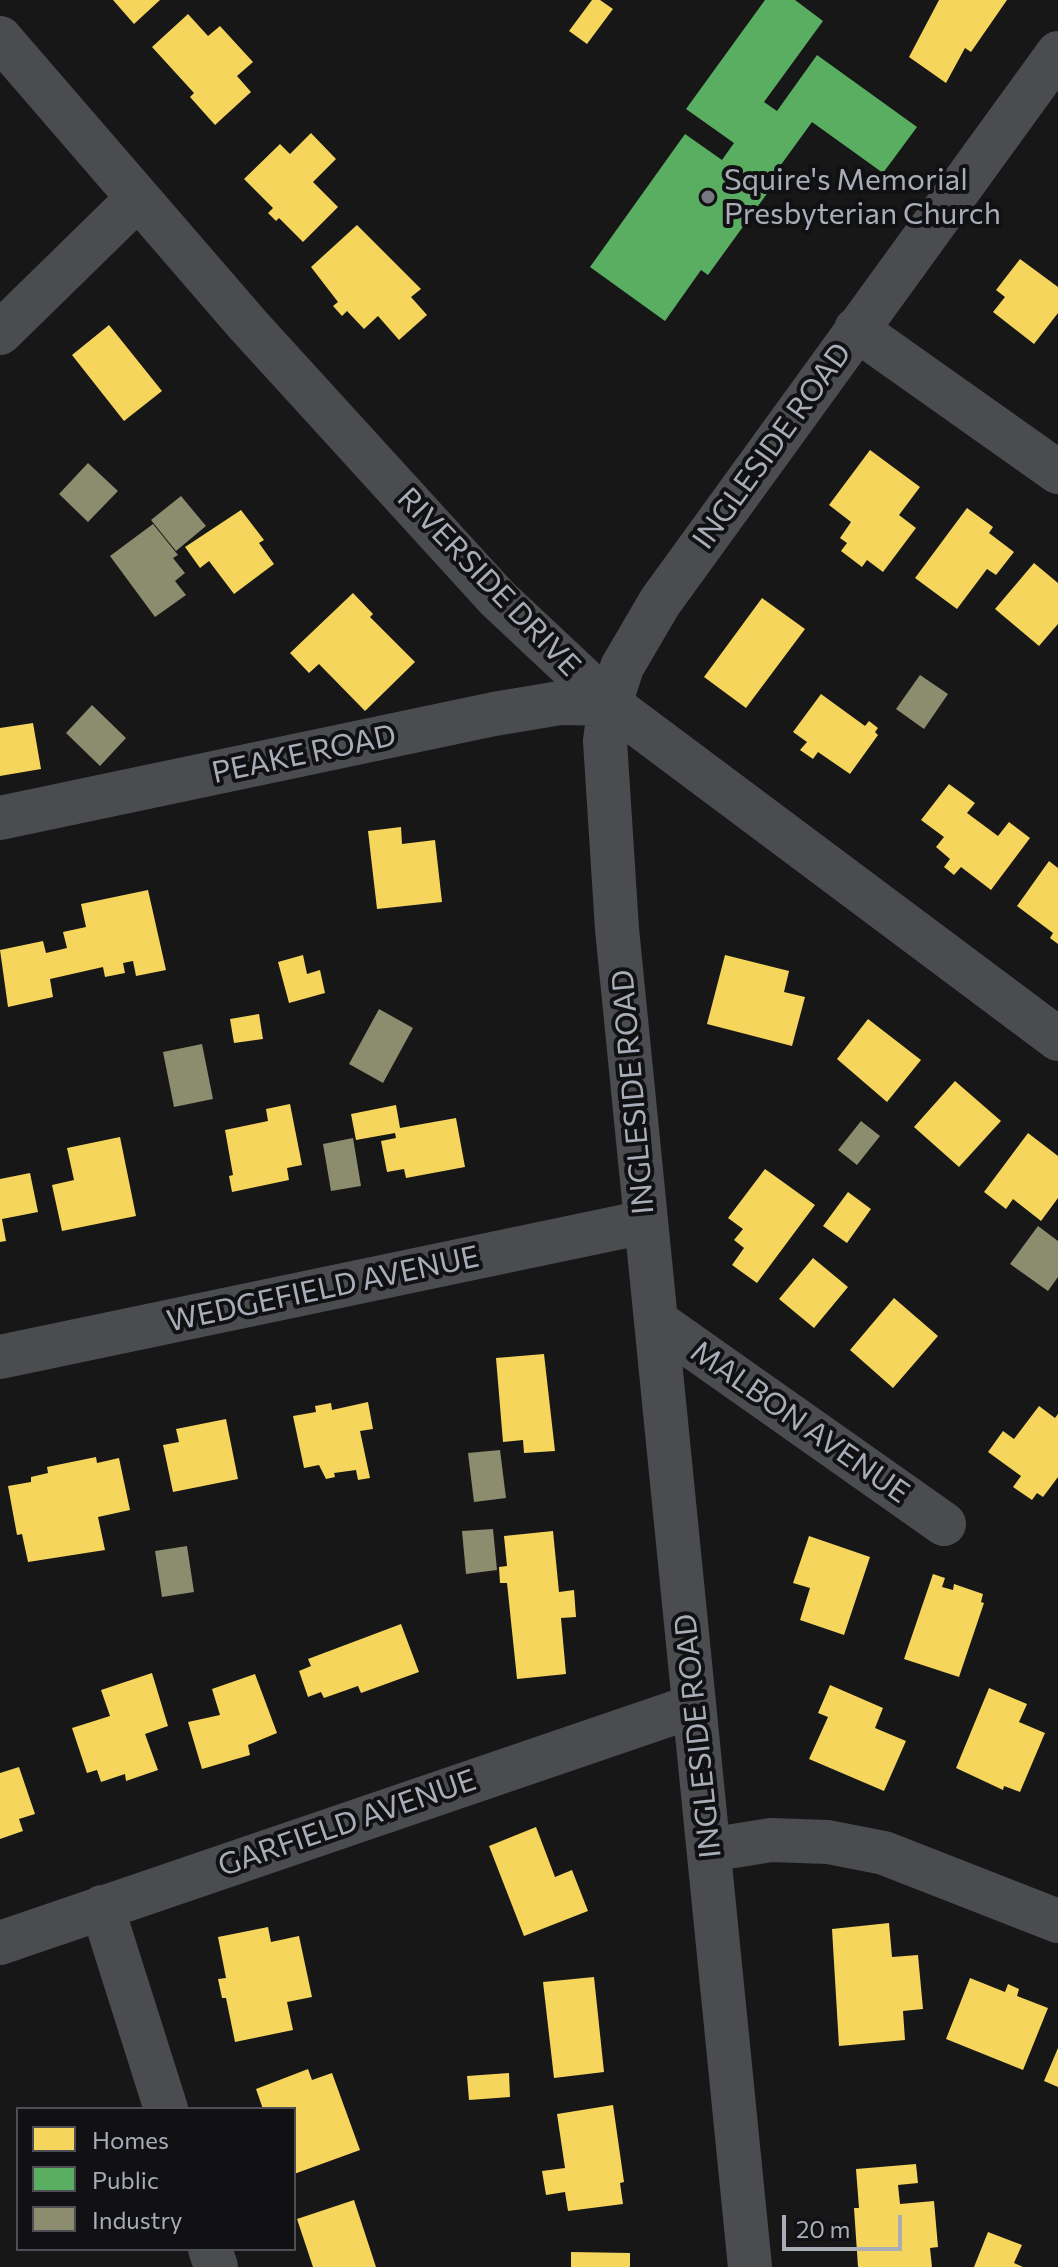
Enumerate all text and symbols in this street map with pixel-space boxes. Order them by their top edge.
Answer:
place label: Squire's Memorial Presbyterian Church [724,162,1001,232]
marker: Squire's Memorial Presbyterian Church [699,188,717,206]
street label: INGLESIDE ROAD [685,336,859,556]
street label: RIVERSIDE DRIVE [390,480,588,684]
street label: PEAKE ROAD [209,717,399,791]
street label: INGLESIDE ROAD [604,968,662,1216]
street label: WEDGEFIELD AVENUE [164,1238,482,1340]
street label: MALBON AVENUE [684,1333,916,1511]
street label: INGLESIDE ROAD [667,1612,729,1860]
street label: GARFIELD AVENUE [213,1762,481,1884]
legend [16,2107,296,2251]
text: Homes [92,2125,169,2154]
text: Public [92,2165,159,2194]
scale bar [786,2199,906,2249]
text: Industry [92,2205,182,2234]
text: 20 m [796,2214,850,2243]

